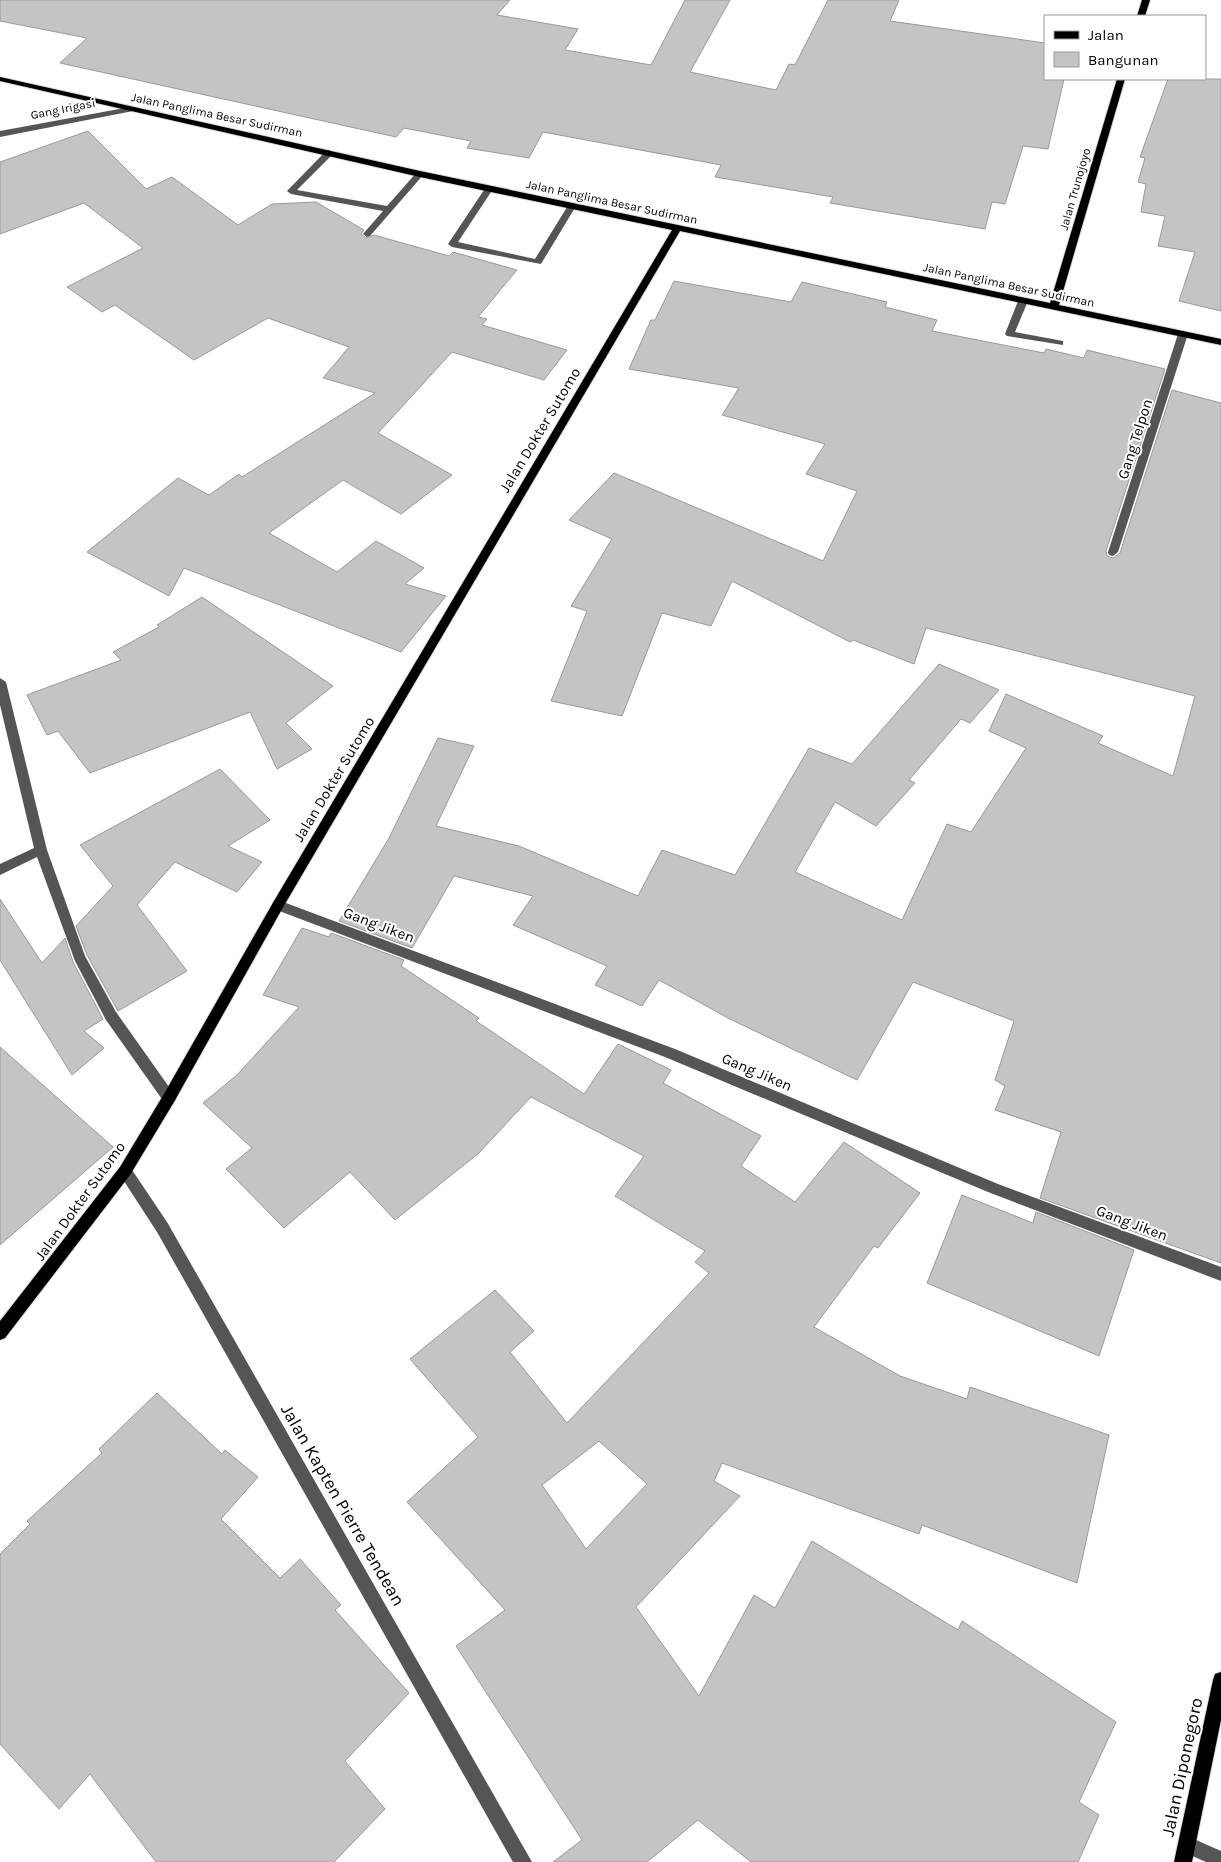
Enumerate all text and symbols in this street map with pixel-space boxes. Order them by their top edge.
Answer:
legend [1044,15,1206,80]
text: Jalan [1088,26,1124,44]
text: Bangunan [1088,51,1159,69]
street label: Jalan Panglima Besar Sudirman [130,90,304,140]
street label: Gang Irigasi [29,96,97,122]
street label: Jalan Trunojoyo [1057,146,1093,232]
street label: Jalan Panglima Besar Sudirman [525,177,699,227]
street label: Jalan Panglima Besar Sudirman [922,260,1096,310]
street label: Jalan Dokter Sutomo [496,364,584,496]
street label: Gang Telpon [1114,397,1156,481]
street label: Jalan Dokter Sutomo [290,713,378,845]
street label: Gang Jiken [341,903,417,947]
street label: Gang Jiken [719,1049,795,1095]
street label: Jalan Dokter Sutomo [31,1138,129,1264]
street label: Gang Jiken [1094,1201,1170,1245]
street label: Jalan Kapten Pierre Tendean [276,1400,410,1610]
street label: Jalan Diponegoro [1157,1696,1207,1838]

